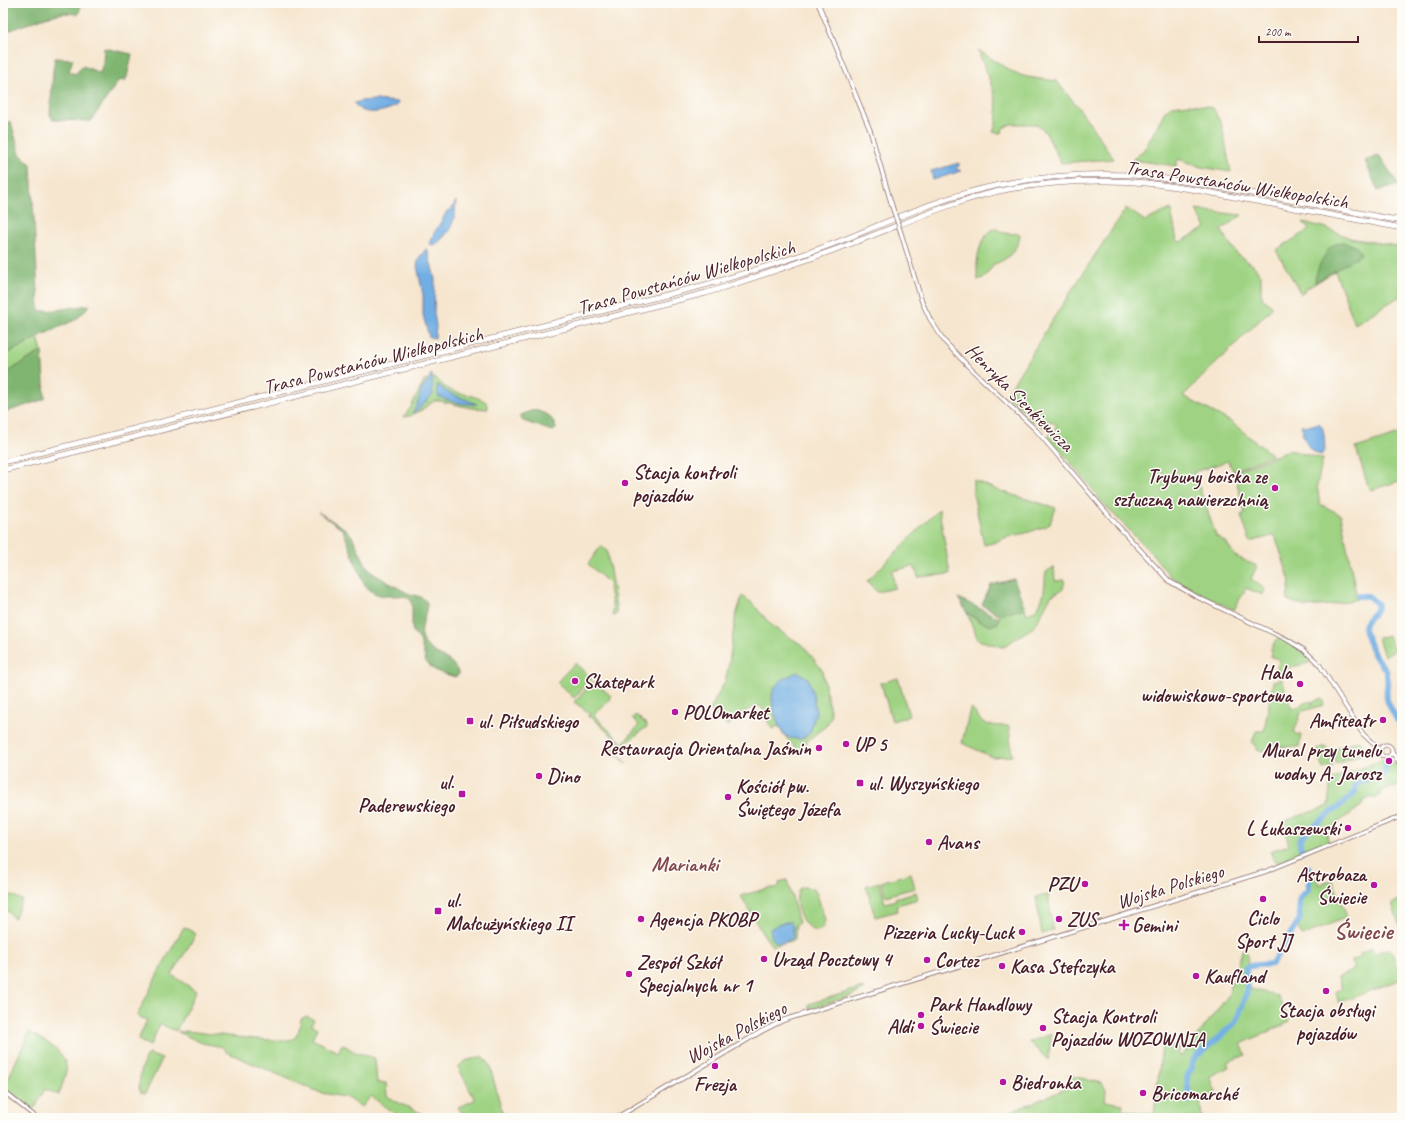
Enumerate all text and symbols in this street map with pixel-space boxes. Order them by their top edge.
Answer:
scale bar [1259,18,1358,44]
text: 200 m [1265,24,1292,40]
street label: Trasa Powstańców Wielkopolskich [1124,155,1351,215]
street label: Trasa Powstańców Wielkopolskich [575,234,799,321]
street label: Trasa Powstańców Wielkopolskich [261,321,486,400]
street label: Henryka Sienkiewicza [960,338,1080,458]
place label: Stacja kontroli pojazdów [633,460,739,508]
place label: Trybuny boiska ze sztuczną nawierzchnią [1113,464,1269,512]
marker: Stacja kontroli pojazdów [620,478,630,488]
marker: Trybuny boiska ze sztuczną nawierzchnią [1270,483,1280,493]
place label: Hala widowiskowo-sportowa [1141,660,1294,708]
place label: Skatepark [583,669,655,694]
marker: Skatepark [570,676,580,686]
marker: Hala widowiskowo-sportowa [1295,679,1305,689]
place label: POLOmarket [683,700,771,725]
marker: POLOmarket [670,707,680,717]
place label: Amfiteatr [1309,708,1378,733]
place label: ul. Piłsudskiego [478,709,580,734]
marker: Amfiteatr [1378,715,1388,725]
marker: ul. Piłsudskiego [465,716,475,726]
place label: UP 5 [854,732,889,757]
place label: Restauracja Orientalna Jaśmin [600,736,812,761]
place label: Mural przy tunelu wodny A. Jarosz [1262,738,1383,786]
marker: UP 5 [841,739,851,749]
marker: Restauracja Orientalna Jaśmin [814,743,824,753]
marker: Mural przy tunelu wodny A. Jarosz [1384,756,1394,766]
place label: Dino [547,764,581,789]
place label: ul. Paderewskiego [358,770,456,818]
marker: Dino [534,771,544,781]
place label: ul. Wyszyńskiego [868,771,980,796]
place label: Kościół pw. Świętego Józefa [736,774,842,822]
marker: ul. Wyszyńskiego [855,778,865,788]
marker: ul. Paderewskiego [457,789,467,799]
marker: Kościół pw. Świętego Józefa [723,792,733,802]
place label: L Łukaszewski [1246,816,1343,841]
marker: L Łukaszewski [1343,823,1353,833]
place label: Avans [937,830,981,855]
marker: Avans [924,837,934,847]
district label: Marianki [652,851,721,877]
street label: Wojska Polskiego [1114,858,1227,915]
place label: Astrobaza Świecie [1296,862,1368,910]
place label: PZU [1048,872,1081,897]
marker: PZU [1080,879,1090,889]
marker: Astrobaza Świecie [1369,880,1379,890]
place label: ul. Małcużyńskiego II [446,888,576,936]
marker: Ciclo Sport JJ [1258,894,1268,904]
marker: ul. Małcużyńskiego II [433,906,443,916]
place label: Ciclo Sport JJ [1235,906,1295,954]
place label: Agencja PKOBP [649,907,760,932]
place label: ZUS [1067,907,1100,932]
place label: Gemini [1132,913,1180,938]
marker: Agencja PKOBP [636,914,646,924]
marker: ZUS [1054,914,1064,924]
district label: Świecie [1334,916,1394,946]
place label: Pizzeria Lucky-Luck [882,920,1016,945]
marker: Gemini [1119,920,1129,930]
marker: Pizzeria Lucky-Luck [1017,927,1027,937]
place label: Urząd Pocztowy 4 [772,947,894,972]
place label: Cortez [935,948,980,973]
place label: Zespół Szkół Specjalnych nr 1 [637,950,754,998]
marker: Urząd Pocztowy 4 [759,954,769,964]
place label: Kasa Stefczyka [1010,954,1116,979]
marker: Cortez [922,955,932,965]
marker: Kasa Stefczyka [997,961,1007,971]
place label: Kaufland [1204,964,1268,989]
marker: Zespół Szkół Specjalnych nr 1 [624,969,634,979]
marker: Kaufland [1191,971,1201,981]
marker: Stacja obsługi pojazdów [1321,986,1331,996]
place label: Park Handlowy Świecie [929,992,1033,1040]
street label: Wojska Polskiego [682,995,792,1069]
place label: Stacja obsługi pojazdów [1278,998,1377,1046]
place label: Stacja Kontroli Pojazdów WOZOWNIA [1051,1004,1206,1052]
marker: Park Handlowy Świecie [916,1010,926,1020]
place label: Aldi [887,1014,916,1039]
marker: Aldi [916,1021,926,1031]
marker: Stacja Kontroli Pojazdów WOZOWNIA [1038,1023,1048,1033]
marker: Frezja [710,1061,720,1071]
place label: Biedronka [1011,1070,1082,1095]
place label: Frezja [694,1072,738,1097]
marker: Biedronka [998,1077,1008,1087]
place label: Bricomarché [1151,1081,1241,1106]
marker: Bricomarché [1138,1088,1148,1098]

